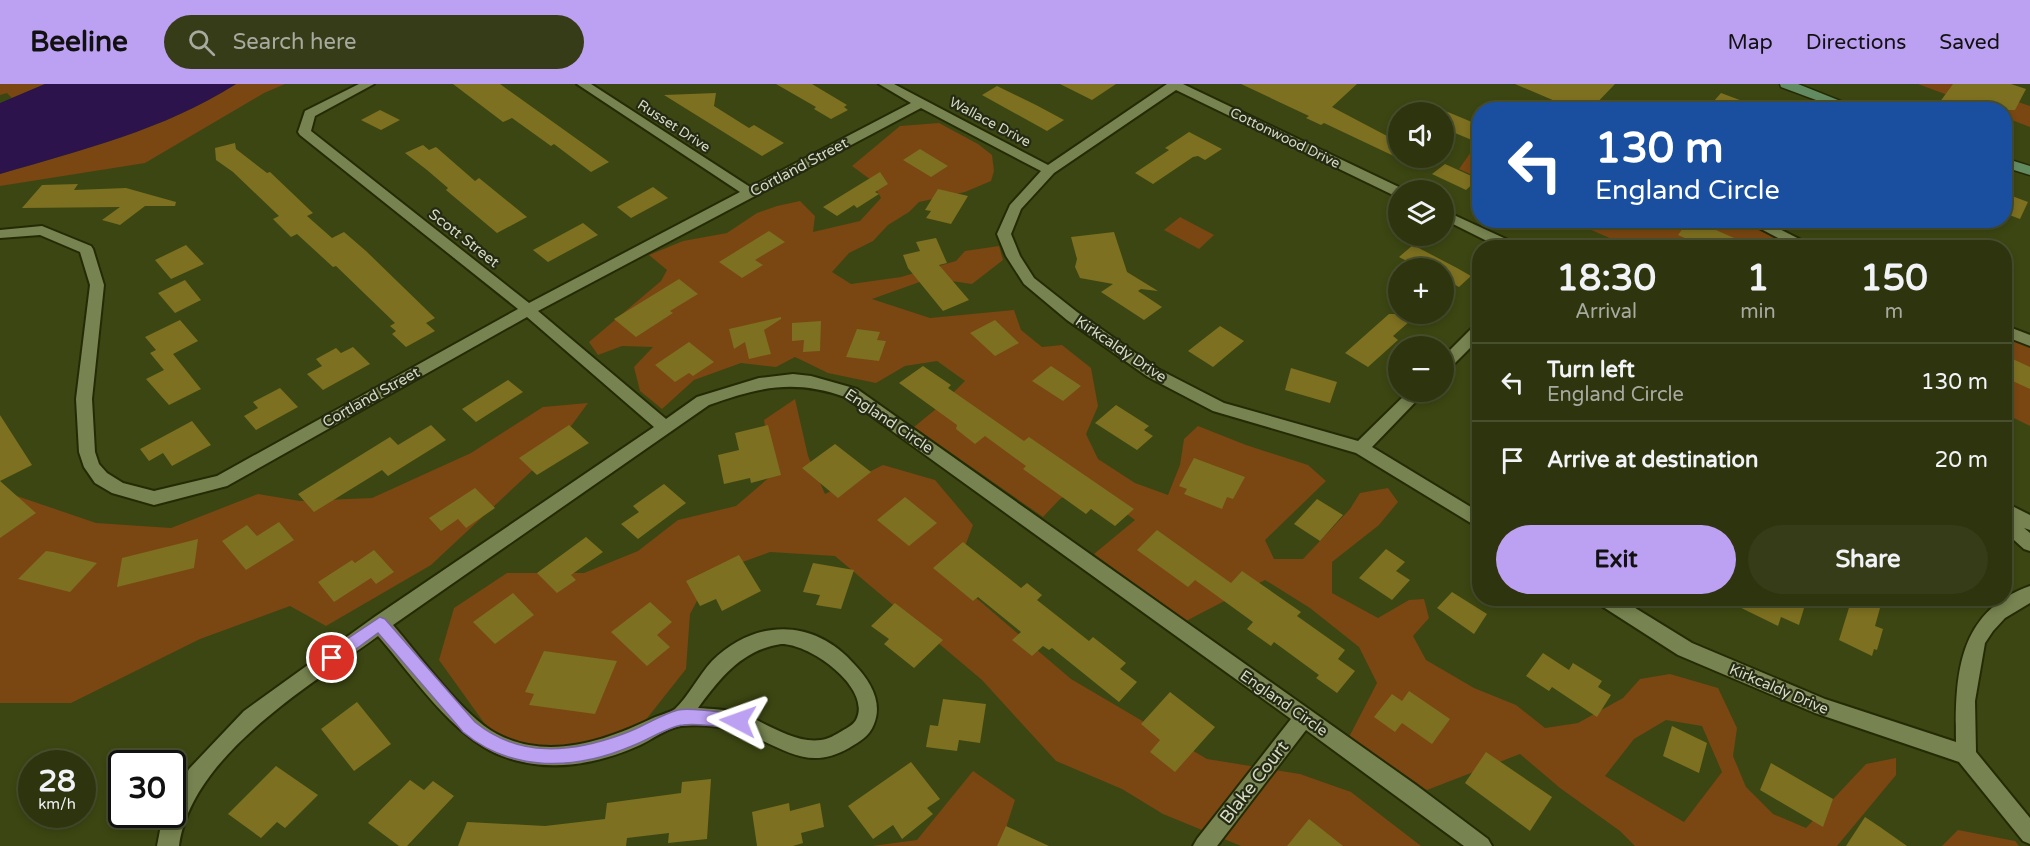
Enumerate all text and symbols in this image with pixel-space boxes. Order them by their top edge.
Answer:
search box [164,15,584,69]
text: Beeline [30,25,128,59]
icon: search [185,26,218,59]
text: Search here [233,29,357,55]
text: Map [1727,30,1773,55]
text: Directions [1806,30,1906,55]
text: Saved [1939,30,2000,55]
street label: Wallace Drive [946,93,1034,151]
street label: Russet Drive [634,96,714,156]
map controls [1388,102,1454,402]
button: sound [1388,102,1454,168]
street label: Cottonwood Drive [1227,104,1343,172]
text: 130 m [1595,123,1724,174]
icon: left [1496,126,1574,204]
street label: Cortland Street [747,134,851,200]
text: England Circle [1595,174,1780,207]
button: layers [1388,180,1454,246]
street label: Scott Street [425,205,503,271]
text: 18:30 [1556,257,1656,300]
text: 1 [1747,257,1769,300]
text: 150 [1860,257,1928,300]
button: + [1388,258,1454,324]
text: Arrival [1575,300,1637,324]
text: min [1740,300,1776,324]
text: m [1885,300,1903,324]
street label: Kirkcaldy Drive [1072,312,1170,386]
button: − [1388,336,1454,402]
text: Turn left [1547,357,1635,383]
street label: Cortland Street [319,363,423,431]
icon: left [1496,366,1529,399]
text: 130 m [1921,369,1988,395]
text: England Circle [1547,383,1684,407]
street label: England Circle [841,385,937,457]
icon: arrive [1496,444,1529,477]
text: Arrive at destination [1547,447,1758,473]
text: 20 m [1934,447,1988,473]
button: Exit [1496,525,1736,594]
button: Share [1748,525,1988,594]
pin [306,632,357,683]
icon: arrive [315,641,348,674]
street label: Kirkcaldy Drive [1727,660,1831,718]
street label: England Circle [1237,666,1331,740]
position arrow [706,689,770,753]
street label: Blake Court [1215,736,1293,828]
speed limit sign: 30 [108,750,186,828]
text: 28 [38,763,76,800]
text: km/h [38,795,76,813]

